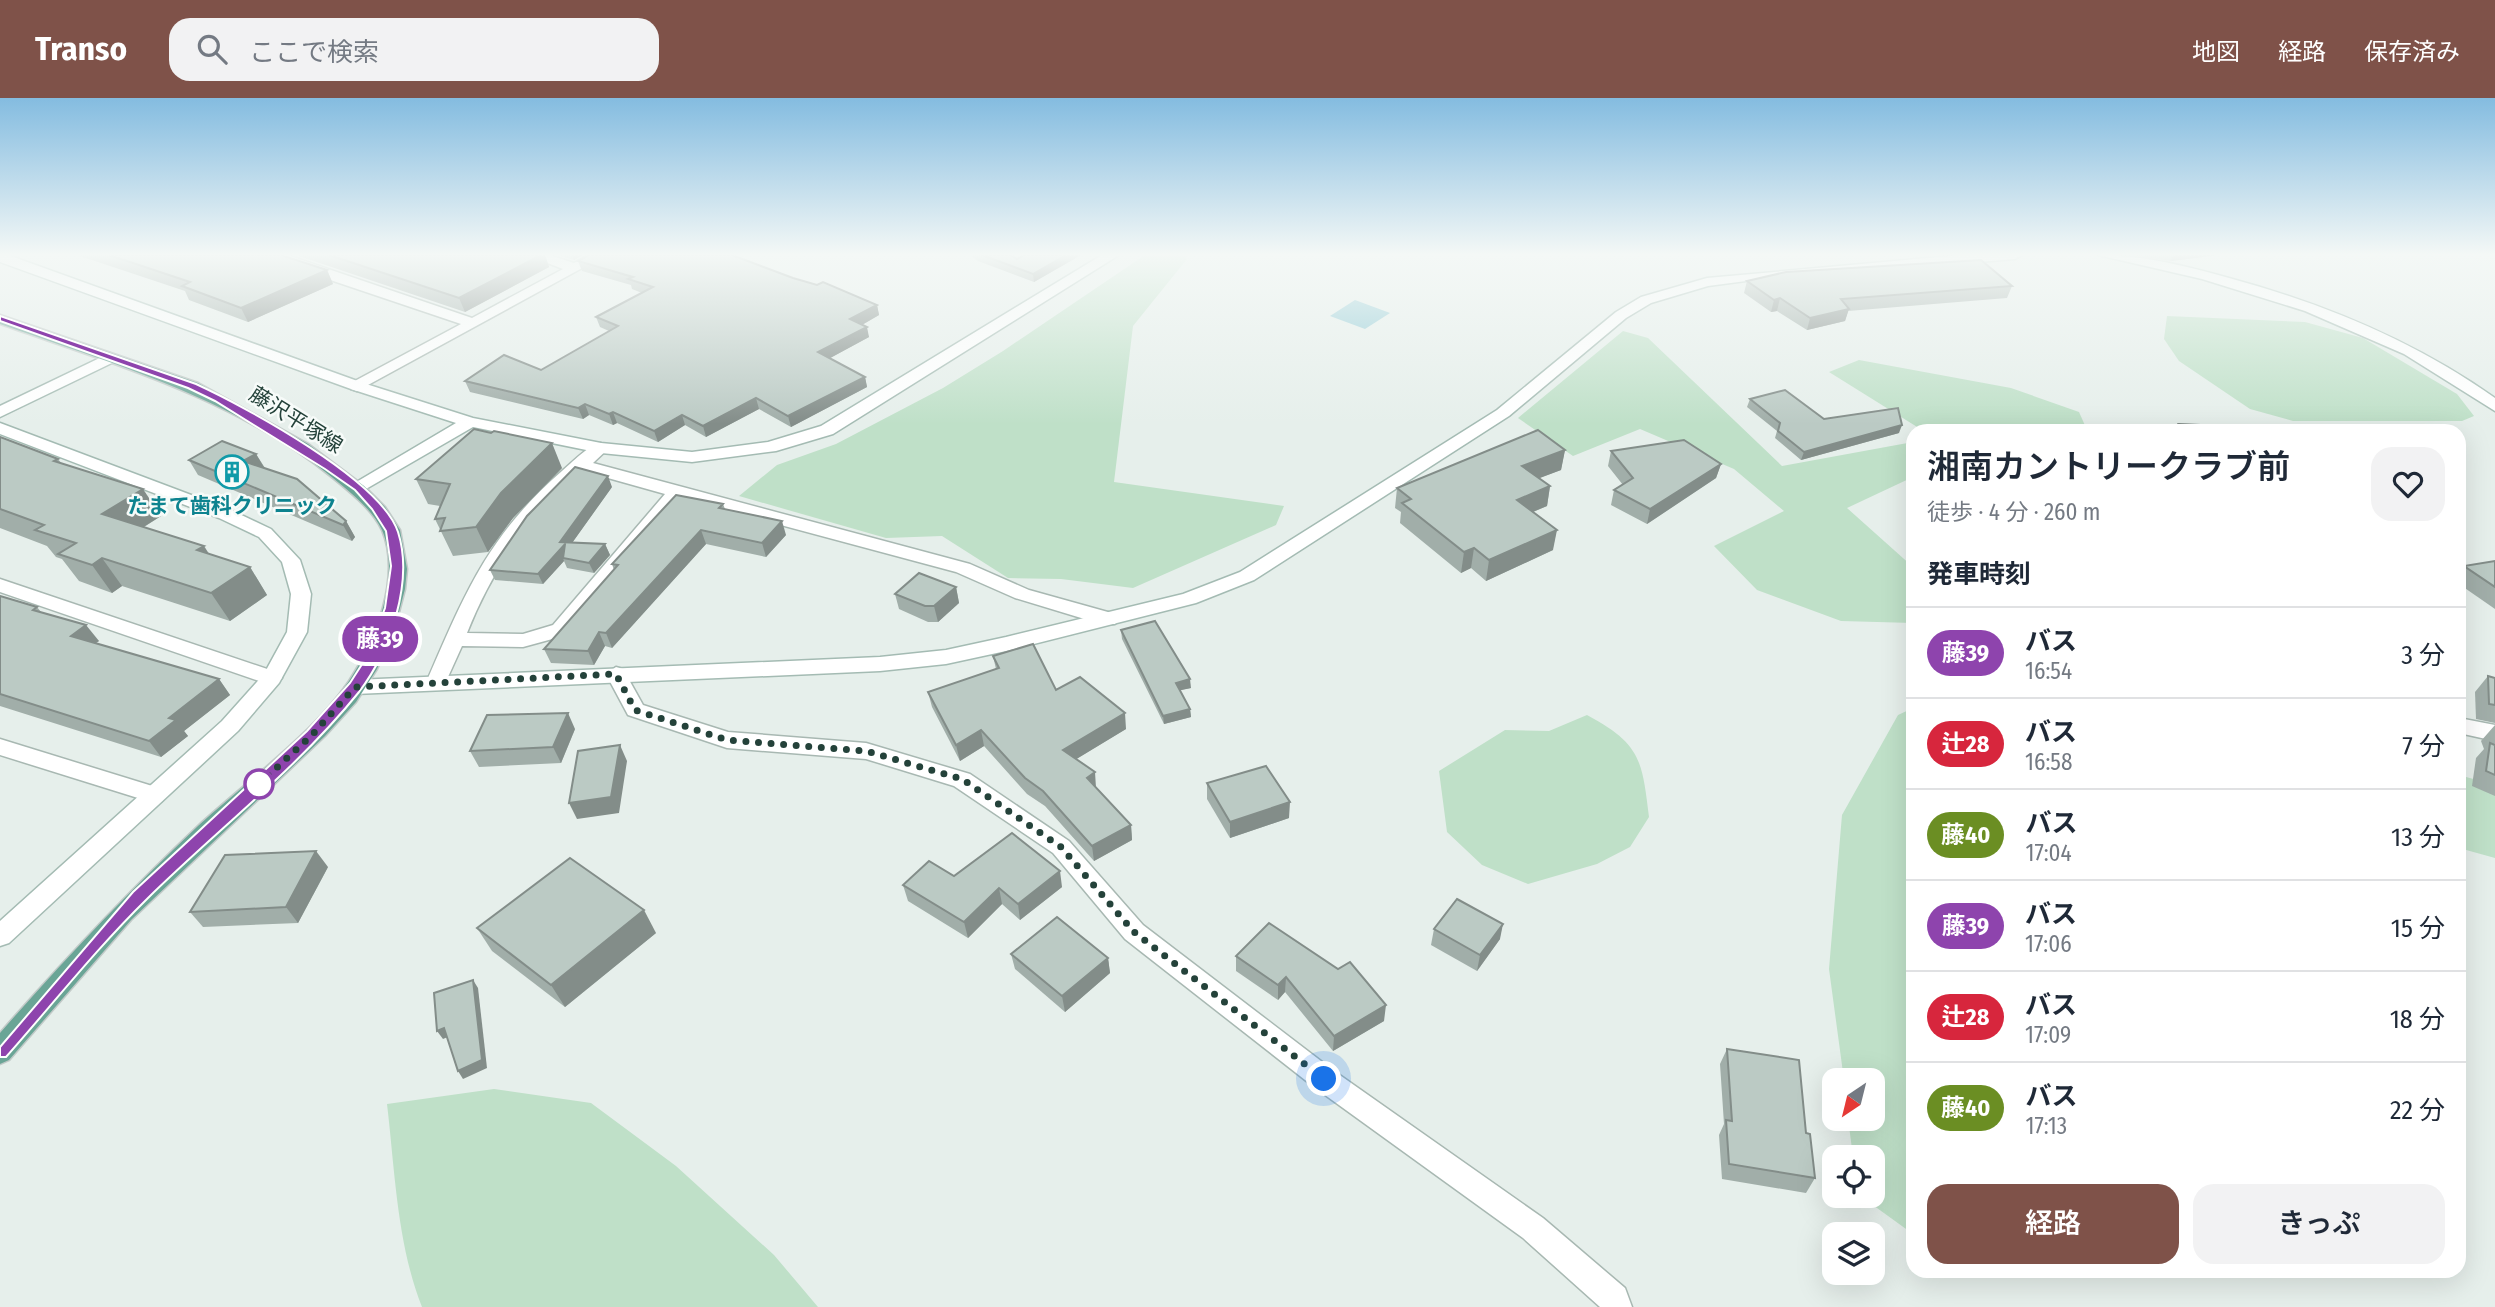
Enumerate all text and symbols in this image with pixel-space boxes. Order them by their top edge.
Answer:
search box [169,18,659,81]
text: Transo [35,29,127,69]
icon: search [193,30,231,68]
text: ここで検索 [249,37,379,68]
text: 地図 [2192,38,2240,66]
text: 経路 [2278,38,2326,66]
text: 保存済み [2364,38,2460,66]
street label: 藤沢平塚線 [245,381,347,459]
text: 湘南カントリークラブ前 [1927,447,2290,487]
button: heart [2371,447,2445,521]
building icon: たまて歯科クリニック [213,453,251,491]
place label: たまて歯科クリニック [127,493,337,519]
text: 徒歩 · 4 分 · 260 m [1927,498,2101,526]
text: 発車時刻 [1927,559,2031,590]
line badge: 藤39 [340,616,420,662]
text: 藤39 [356,625,404,653]
text: バス [2025,626,2077,657]
text: 藤39 [1942,639,1989,667]
text: 3 分 [2401,640,2445,671]
text: 16:54 [2025,657,2072,685]
text: バス [2025,717,2077,748]
text: 辻28 [1942,730,1989,758]
text: 7 分 [2402,731,2445,762]
text: 16:58 [2025,748,2072,776]
unlabelled marker [244,769,274,799]
text: バス [2025,808,2077,839]
text: 藤40 [1941,821,1990,849]
text: 13 分 [2391,822,2445,853]
text: 17:04 [2025,839,2072,867]
text: バス [2025,899,2077,930]
text: 藤39 [1942,912,1989,940]
text: 15 分 [2391,913,2445,944]
text: 17:06 [2025,930,2072,958]
text: バス [2025,990,2077,1021]
text: 辻28 [1942,1003,1989,1031]
text: 18 分 [2390,1004,2445,1035]
text: 17:09 [2025,1021,2071,1049]
your location [1306,1061,1341,1096]
north arrow [1822,1068,1885,1130]
map controls [1822,1068,1885,1285]
text: バス [2025,1081,2077,1112]
text: 藤40 [1941,1094,1990,1122]
text: 22 分 [2390,1095,2445,1126]
text: 17:13 [2025,1112,2067,1140]
button: locate [1822,1145,1885,1208]
button: 経路 [1927,1184,2179,1264]
button: きっぷ [2193,1184,2445,1264]
button: layers [1822,1222,1885,1285]

